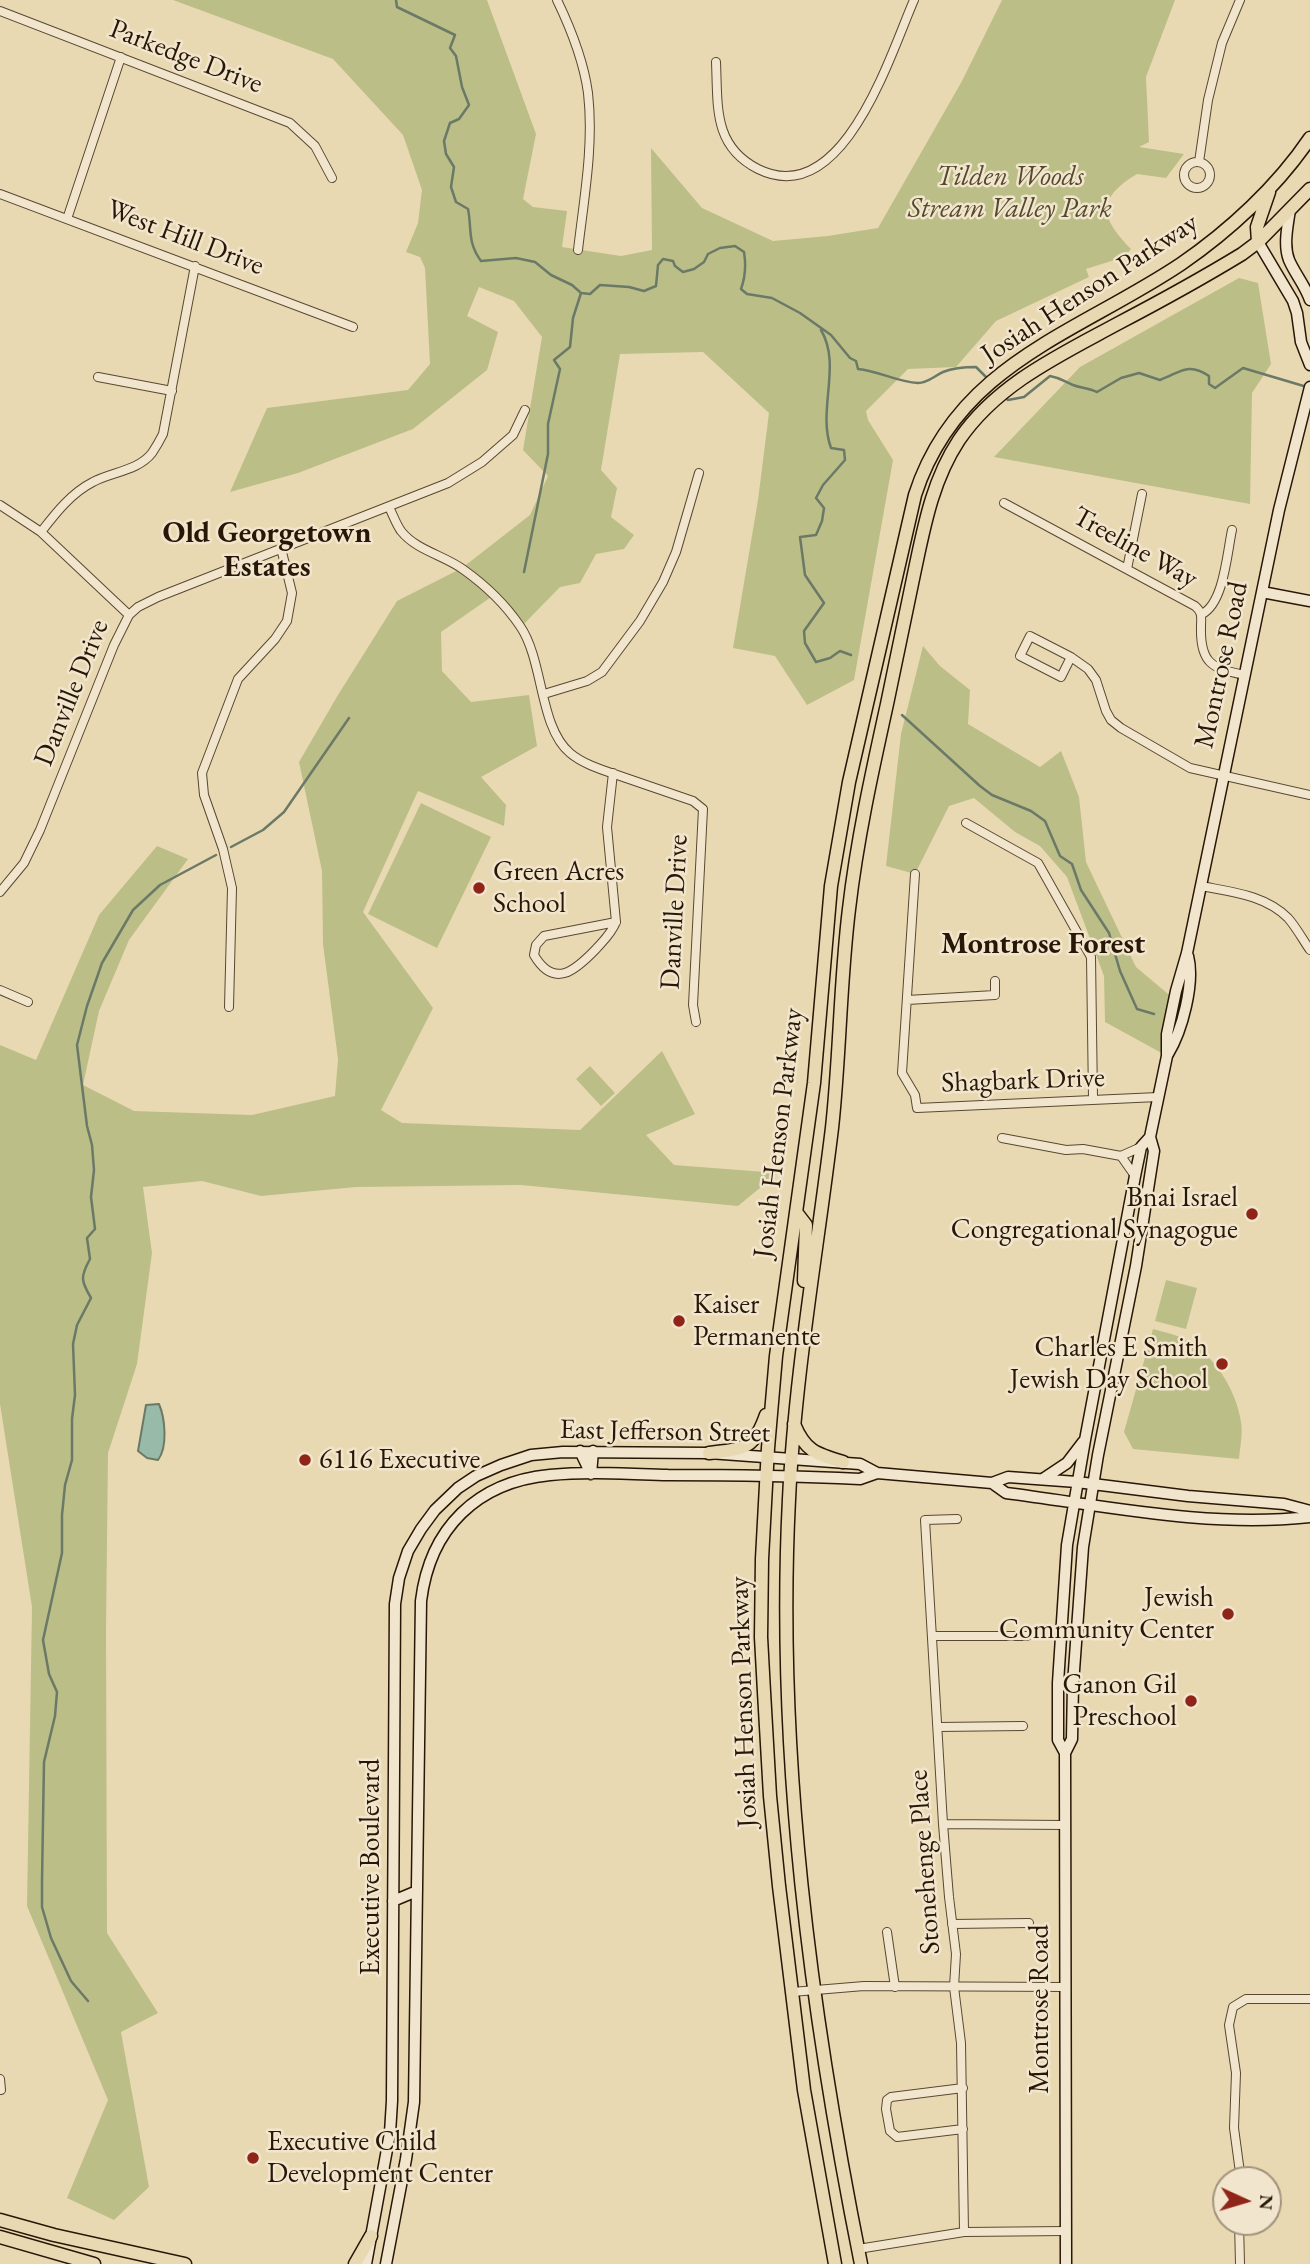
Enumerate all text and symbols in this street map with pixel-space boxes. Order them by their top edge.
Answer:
street label: Parkedge Drive [105,12,267,102]
park label: Tilden Woods Stream Valley Park [908,160,1112,226]
street label: West Hill Drive [102,193,268,283]
street label: Josiah Henson Parkway [975,206,1205,372]
street label: Treeline Way [1067,500,1203,596]
district label: Old Georgetown Estates [163,516,371,586]
street label: Montrose Road [1188,579,1256,751]
street label: Danville Drive [27,615,117,771]
street label: Danville Drive [654,834,696,990]
place label: Green Acres School [493,855,624,921]
marker: Green Acres School [471,880,487,896]
district label: Montrose Forest [941,927,1145,963]
street label: Josiah Henson Parkway [747,1006,811,1260]
street label: Shagbark Drive [941,1061,1105,1101]
place label: Bnai Israel Congregational Synagogue [951,1181,1238,1247]
marker: Bnai Israel Congregational Synagogue [1244,1206,1260,1222]
place label: Kaiser Permanente [693,1288,820,1354]
marker: Kaiser Permanente [671,1313,687,1329]
place label: Charles E Smith Jewish Day School [1010,1331,1208,1397]
marker: Charles E Smith Jewish Day School [1214,1356,1230,1372]
street label: East Jefferson Street [559,1413,771,1451]
place label: 6116 Executive [319,1443,480,1477]
marker: 6116 Executive [297,1452,313,1468]
street label: Josiah Henson Parkway [723,1576,765,1828]
place label: Jewish Community Center [999,1581,1214,1647]
marker: Jewish Community Center [1220,1606,1236,1622]
place label: Ganon Gil Preschool [1062,1668,1177,1734]
marker: Ganon Gil Preschool [1183,1693,1199,1709]
street label: Executive Boulevard [354,1759,388,1975]
street label: Stonehenge Place [902,1768,948,1956]
street label: Montrose Road [1023,1924,1057,2094]
place label: Executive Child Development Center [267,2125,493,2191]
marker: Executive Child Development Center [245,2150,261,2166]
north arrow [1212,2166,1282,2236]
text: N [1253,2194,1279,2211]

